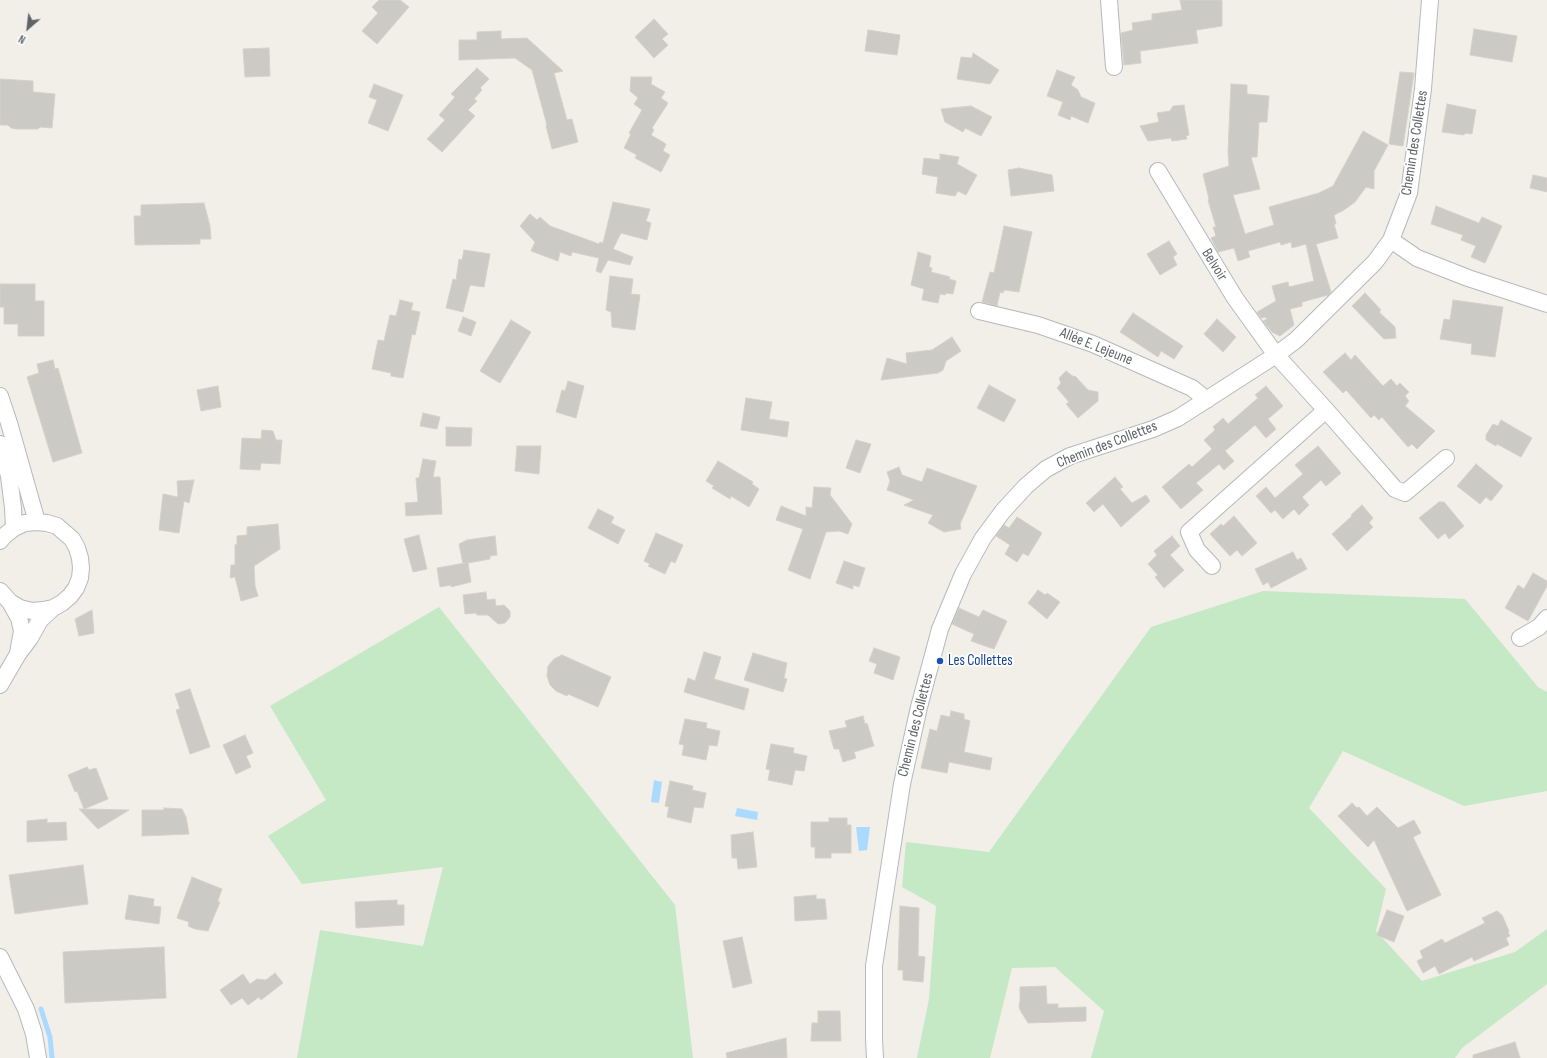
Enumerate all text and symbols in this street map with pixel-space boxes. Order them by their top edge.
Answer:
north arrow [8,8,48,48]
text: N [16,32,28,46]
street label: Chemin des Collettes [1398,89,1432,197]
street label: Belvoir [1197,246,1231,284]
street label: Allée E. Lejeune [1057,324,1135,370]
street label: Chemin des Collettes [1054,418,1160,472]
place label: Les Collettes [948,652,1013,670]
marker: Les Collettes [935,656,945,666]
street label: Chemin des Collettes [894,671,938,779]

